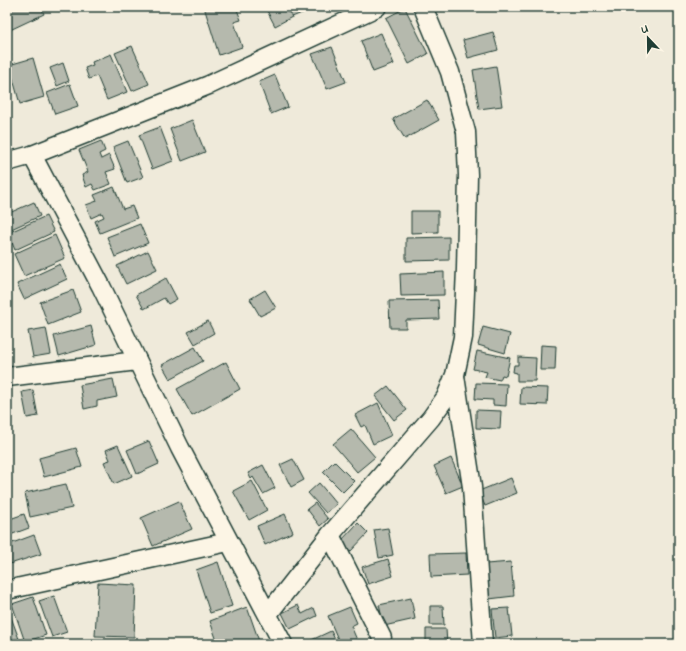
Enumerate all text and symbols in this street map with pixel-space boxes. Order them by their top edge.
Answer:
north arrow [628,18,668,58]
text: U [638,21,650,38]

